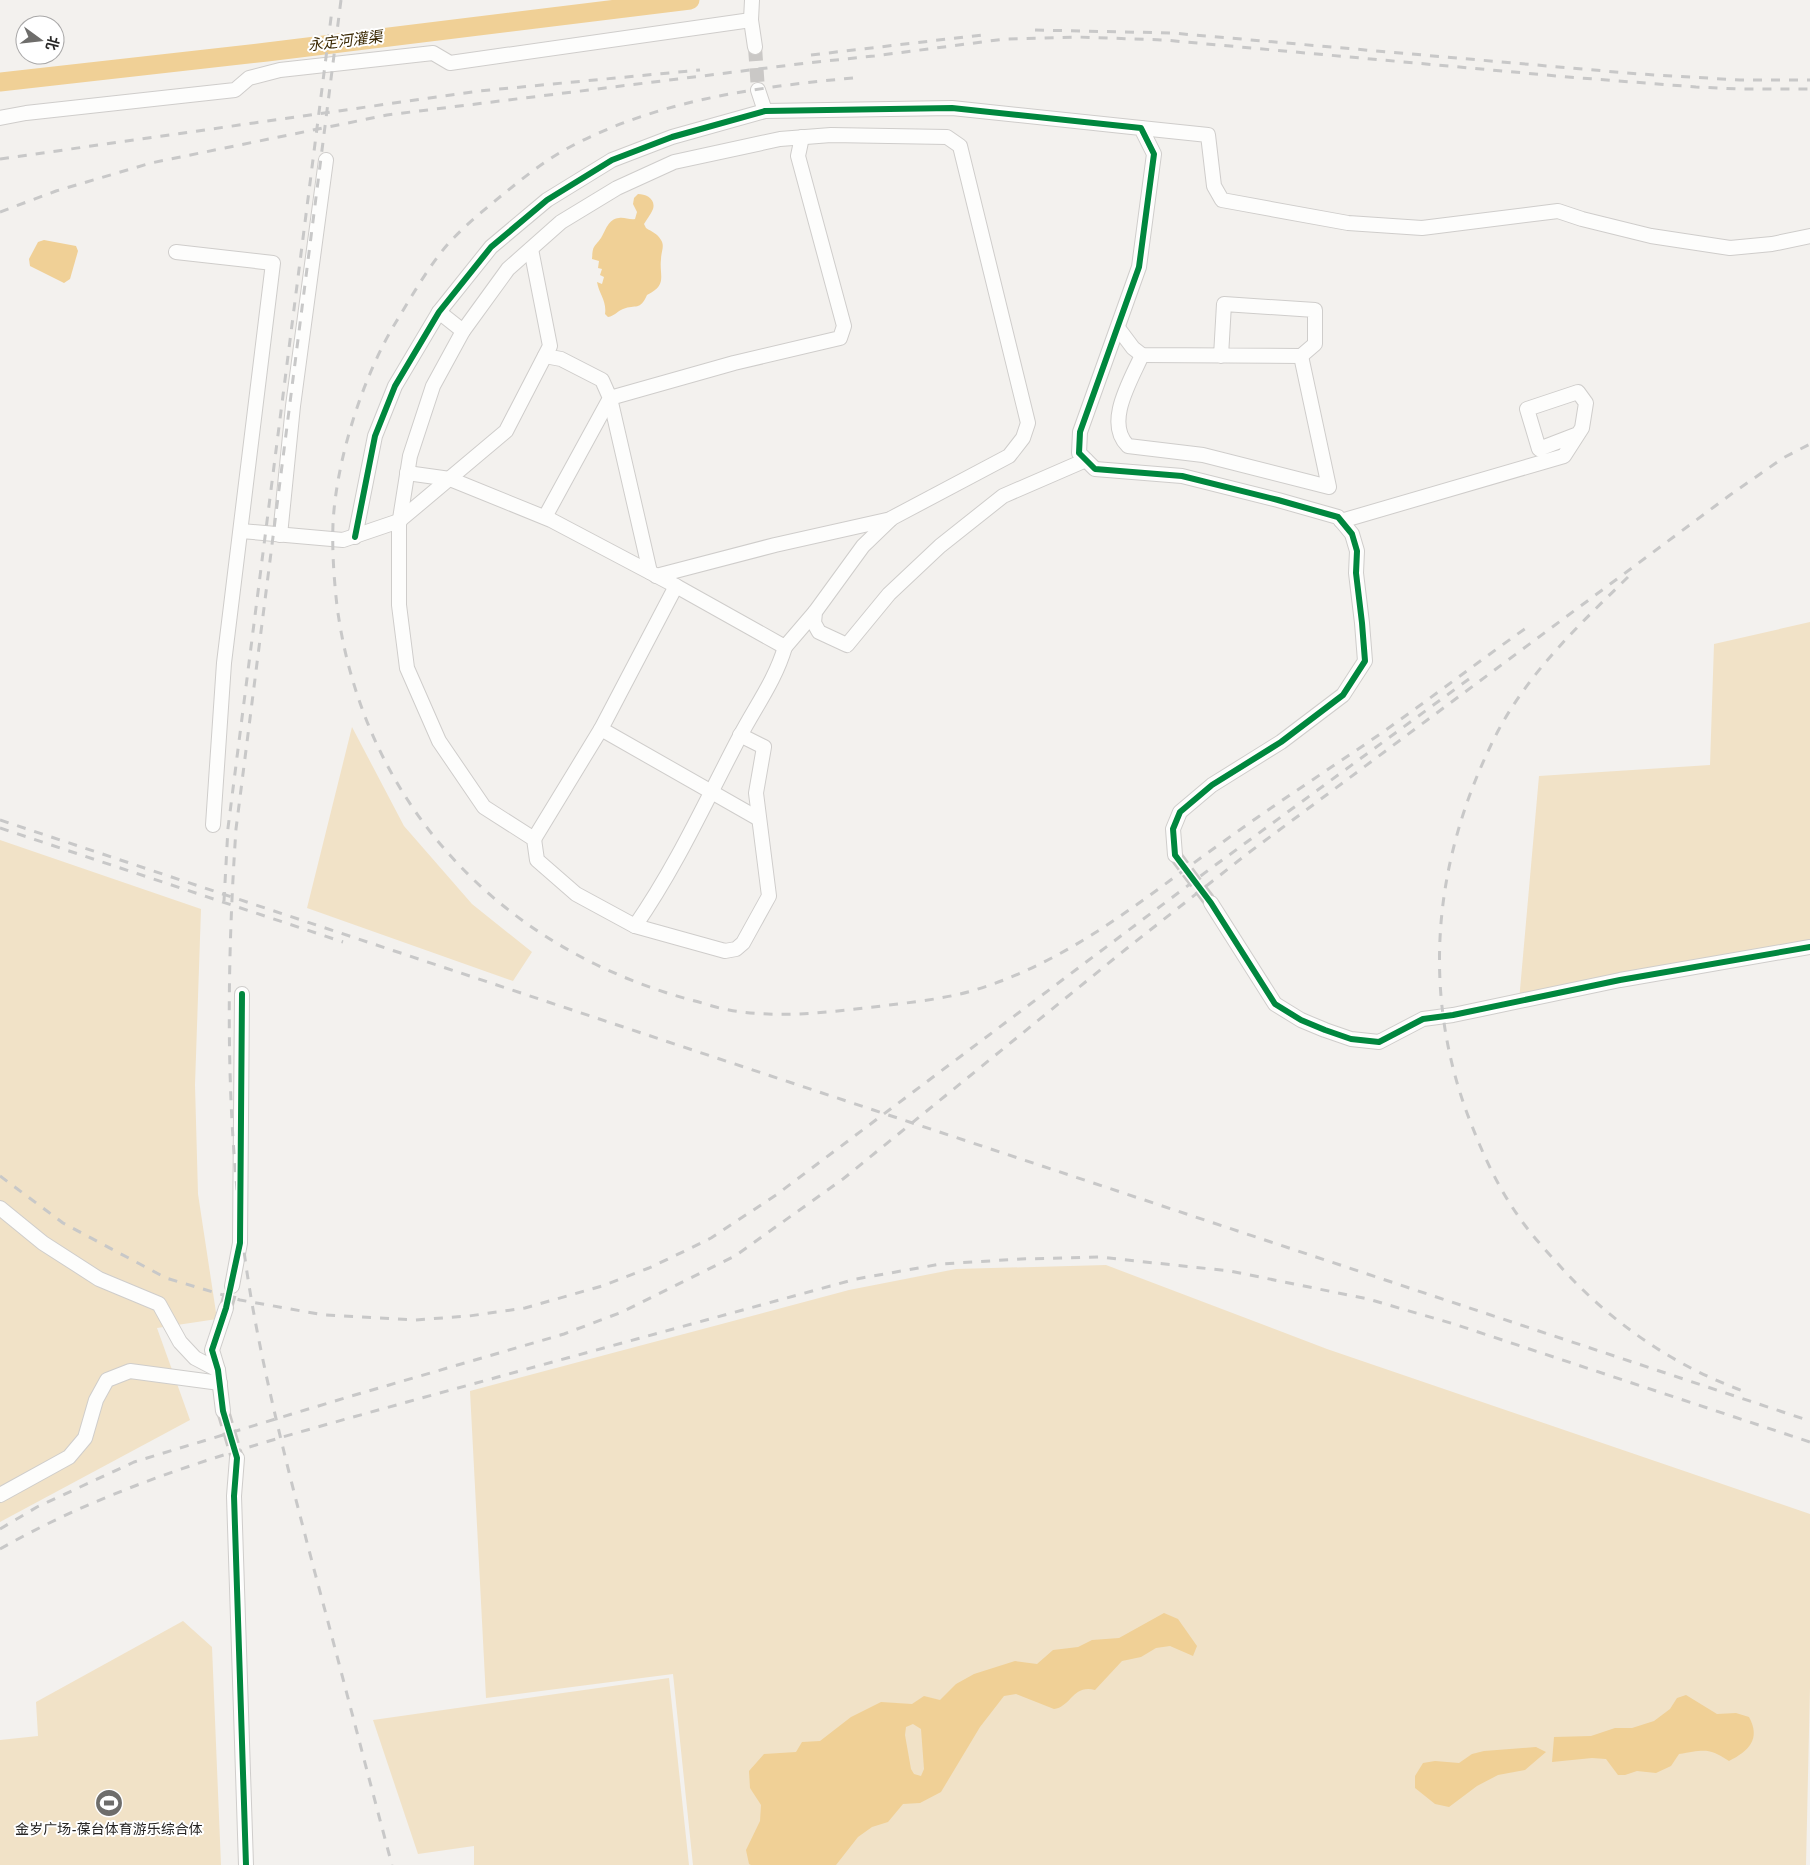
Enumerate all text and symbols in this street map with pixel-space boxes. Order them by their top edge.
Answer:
north arrow [15,15,65,65]
water label: 永定河灌渠 [307,27,385,55]
text: 北 [42,34,62,52]
sports icon: 金岁广场-葆台体育游乐综合体 [94,1788,124,1818]
place label: 金岁广场-葆台体育游乐综合体 [15,1821,203,1838]

